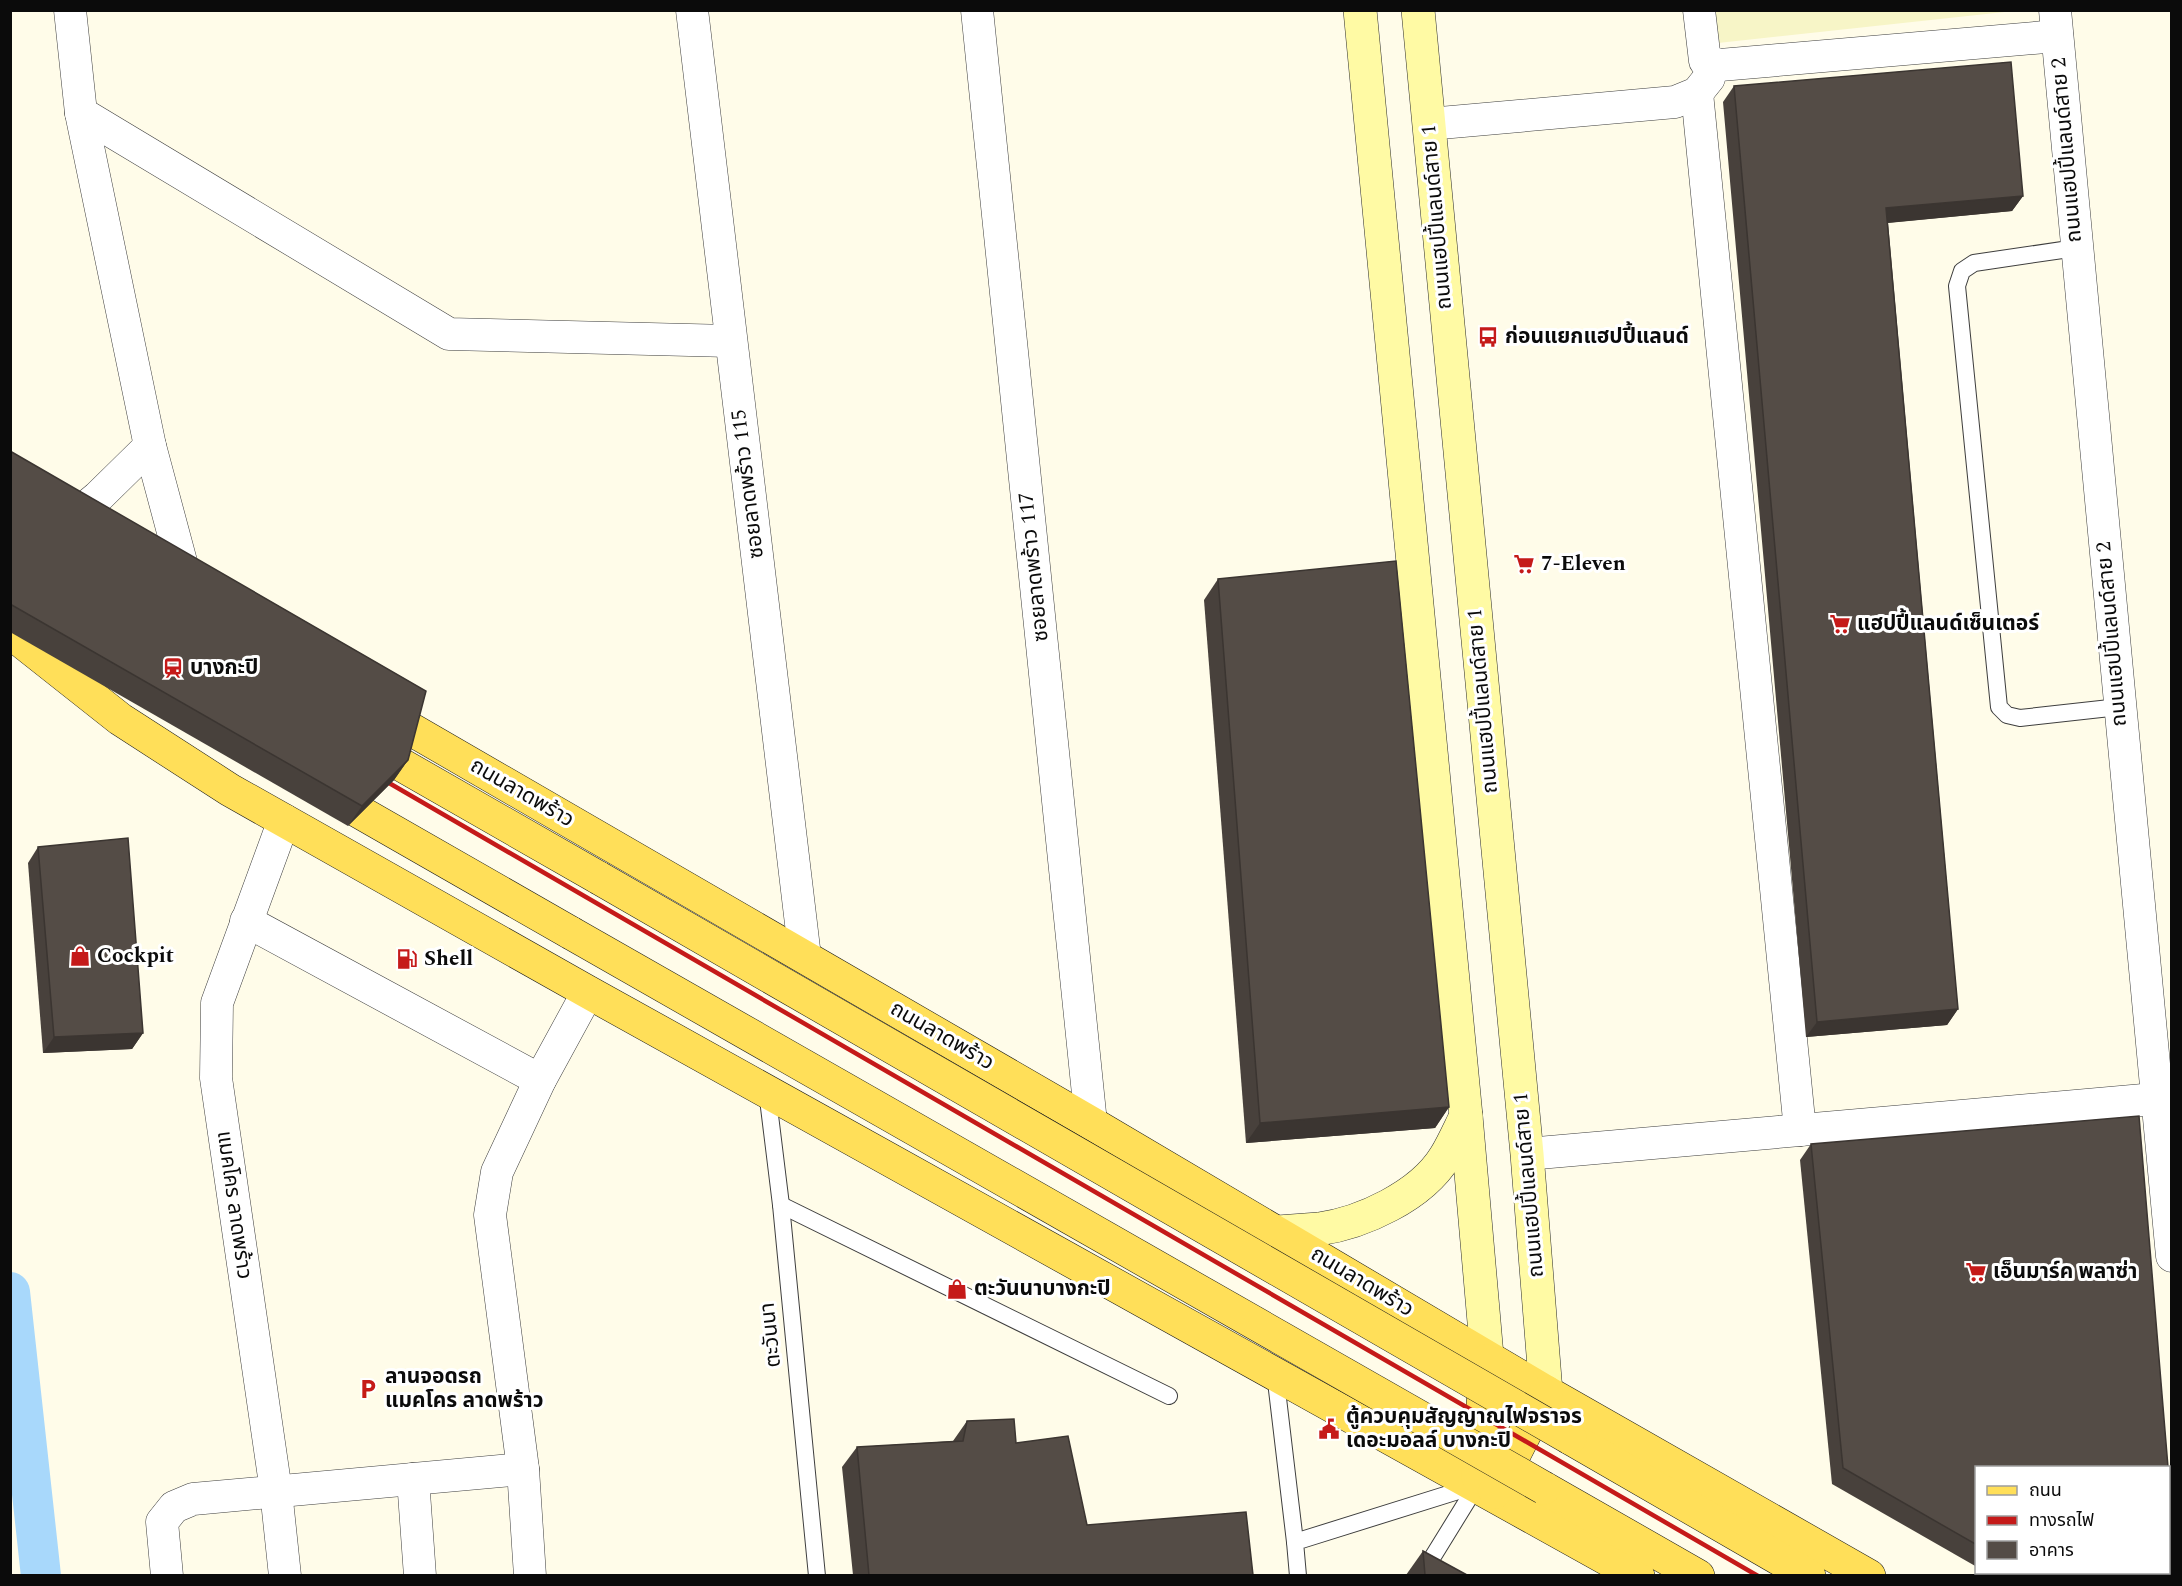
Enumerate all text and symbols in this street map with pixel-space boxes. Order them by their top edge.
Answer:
street label: ถนนแฮปปี้แลนด์สาย 2 [2043,56,2091,244]
street label: ถนนแฮปปี้แลนด์สาย 1 [1413,123,1461,311]
place label: ก่อนแยกแฮปปี้แลนด์ [1505,321,1689,353]
bus stop icon: ก่อนแยกแฮปปี้แลนด์ [1476,325,1500,349]
street label: ซอยลาดพร้าว 115 [723,408,773,560]
street label: ซอยลาดพร้าว 117 [1010,491,1058,643]
street label: ถนนแฮปปี้แลนด์สาย 2 [2088,540,2136,728]
place label: 7-Eleven [1541,548,1626,580]
supermarket icon: 7-Eleven [1512,552,1536,576]
street label: ถนนแฮปปี้แลนด์สาย 1 [1459,607,1507,795]
place label: แฮปปี้แลนด์เซ็นเตอร์ [1857,608,2039,640]
supermarket icon: แฮปปี้แลนด์เซ็นเตอร์ [1828,612,1852,636]
place label: บางกะปิ [190,652,258,684]
station icon: บางกะปิ [161,656,185,680]
street label: ถนนลาดพร้าว [464,750,580,836]
place label: Cockpit [97,940,174,972]
place label: Shell [424,943,473,975]
shop icon: Cockpit [68,944,92,968]
fuel station icon: Shell [395,947,419,971]
street label: ถนนลาดพร้าว [884,993,1000,1079]
street label: ถนนแฮปปี้แลนด์สาย 1 [1505,1091,1553,1279]
street label: แมคโคร ลาดพร้าว [208,1129,260,1281]
street label: ถนนลาดพร้าว [1304,1239,1420,1325]
place label: เอ็นมาร์ค พลาซ่า [1993,1256,2137,1288]
supermarket icon: เอ็นมาร์ค พลาซ่า [1964,1260,1988,1284]
place label: ตะวันนาบางกะปิ [974,1273,1111,1305]
shop icon: ตะวันนาบางกะปิ [945,1277,969,1301]
street label: ตะวันนา [752,1301,790,1369]
place label: ลานจอดรถ แมคโคร ลาดพร้าว [385,1361,544,1417]
parking icon: ลานจอดรถ แมคโคร ลาดพร้าว [356,1377,380,1401]
place label: ตู้ควบคุมสัญญาณไฟจราจร เดอะมอลล์ บางกะปิ [1346,1401,1582,1457]
public building icon: ตู้ควบคุมสัญญาณไฟจราจร เดอะมอลล์ บางกะปิ [1317,1417,1341,1441]
legend [1975,1466,2170,1574]
text: ถนน [2029,1477,2062,1504]
text: ทางรถไฟ [2029,1507,2094,1534]
text: อาคาร [2029,1537,2074,1564]

